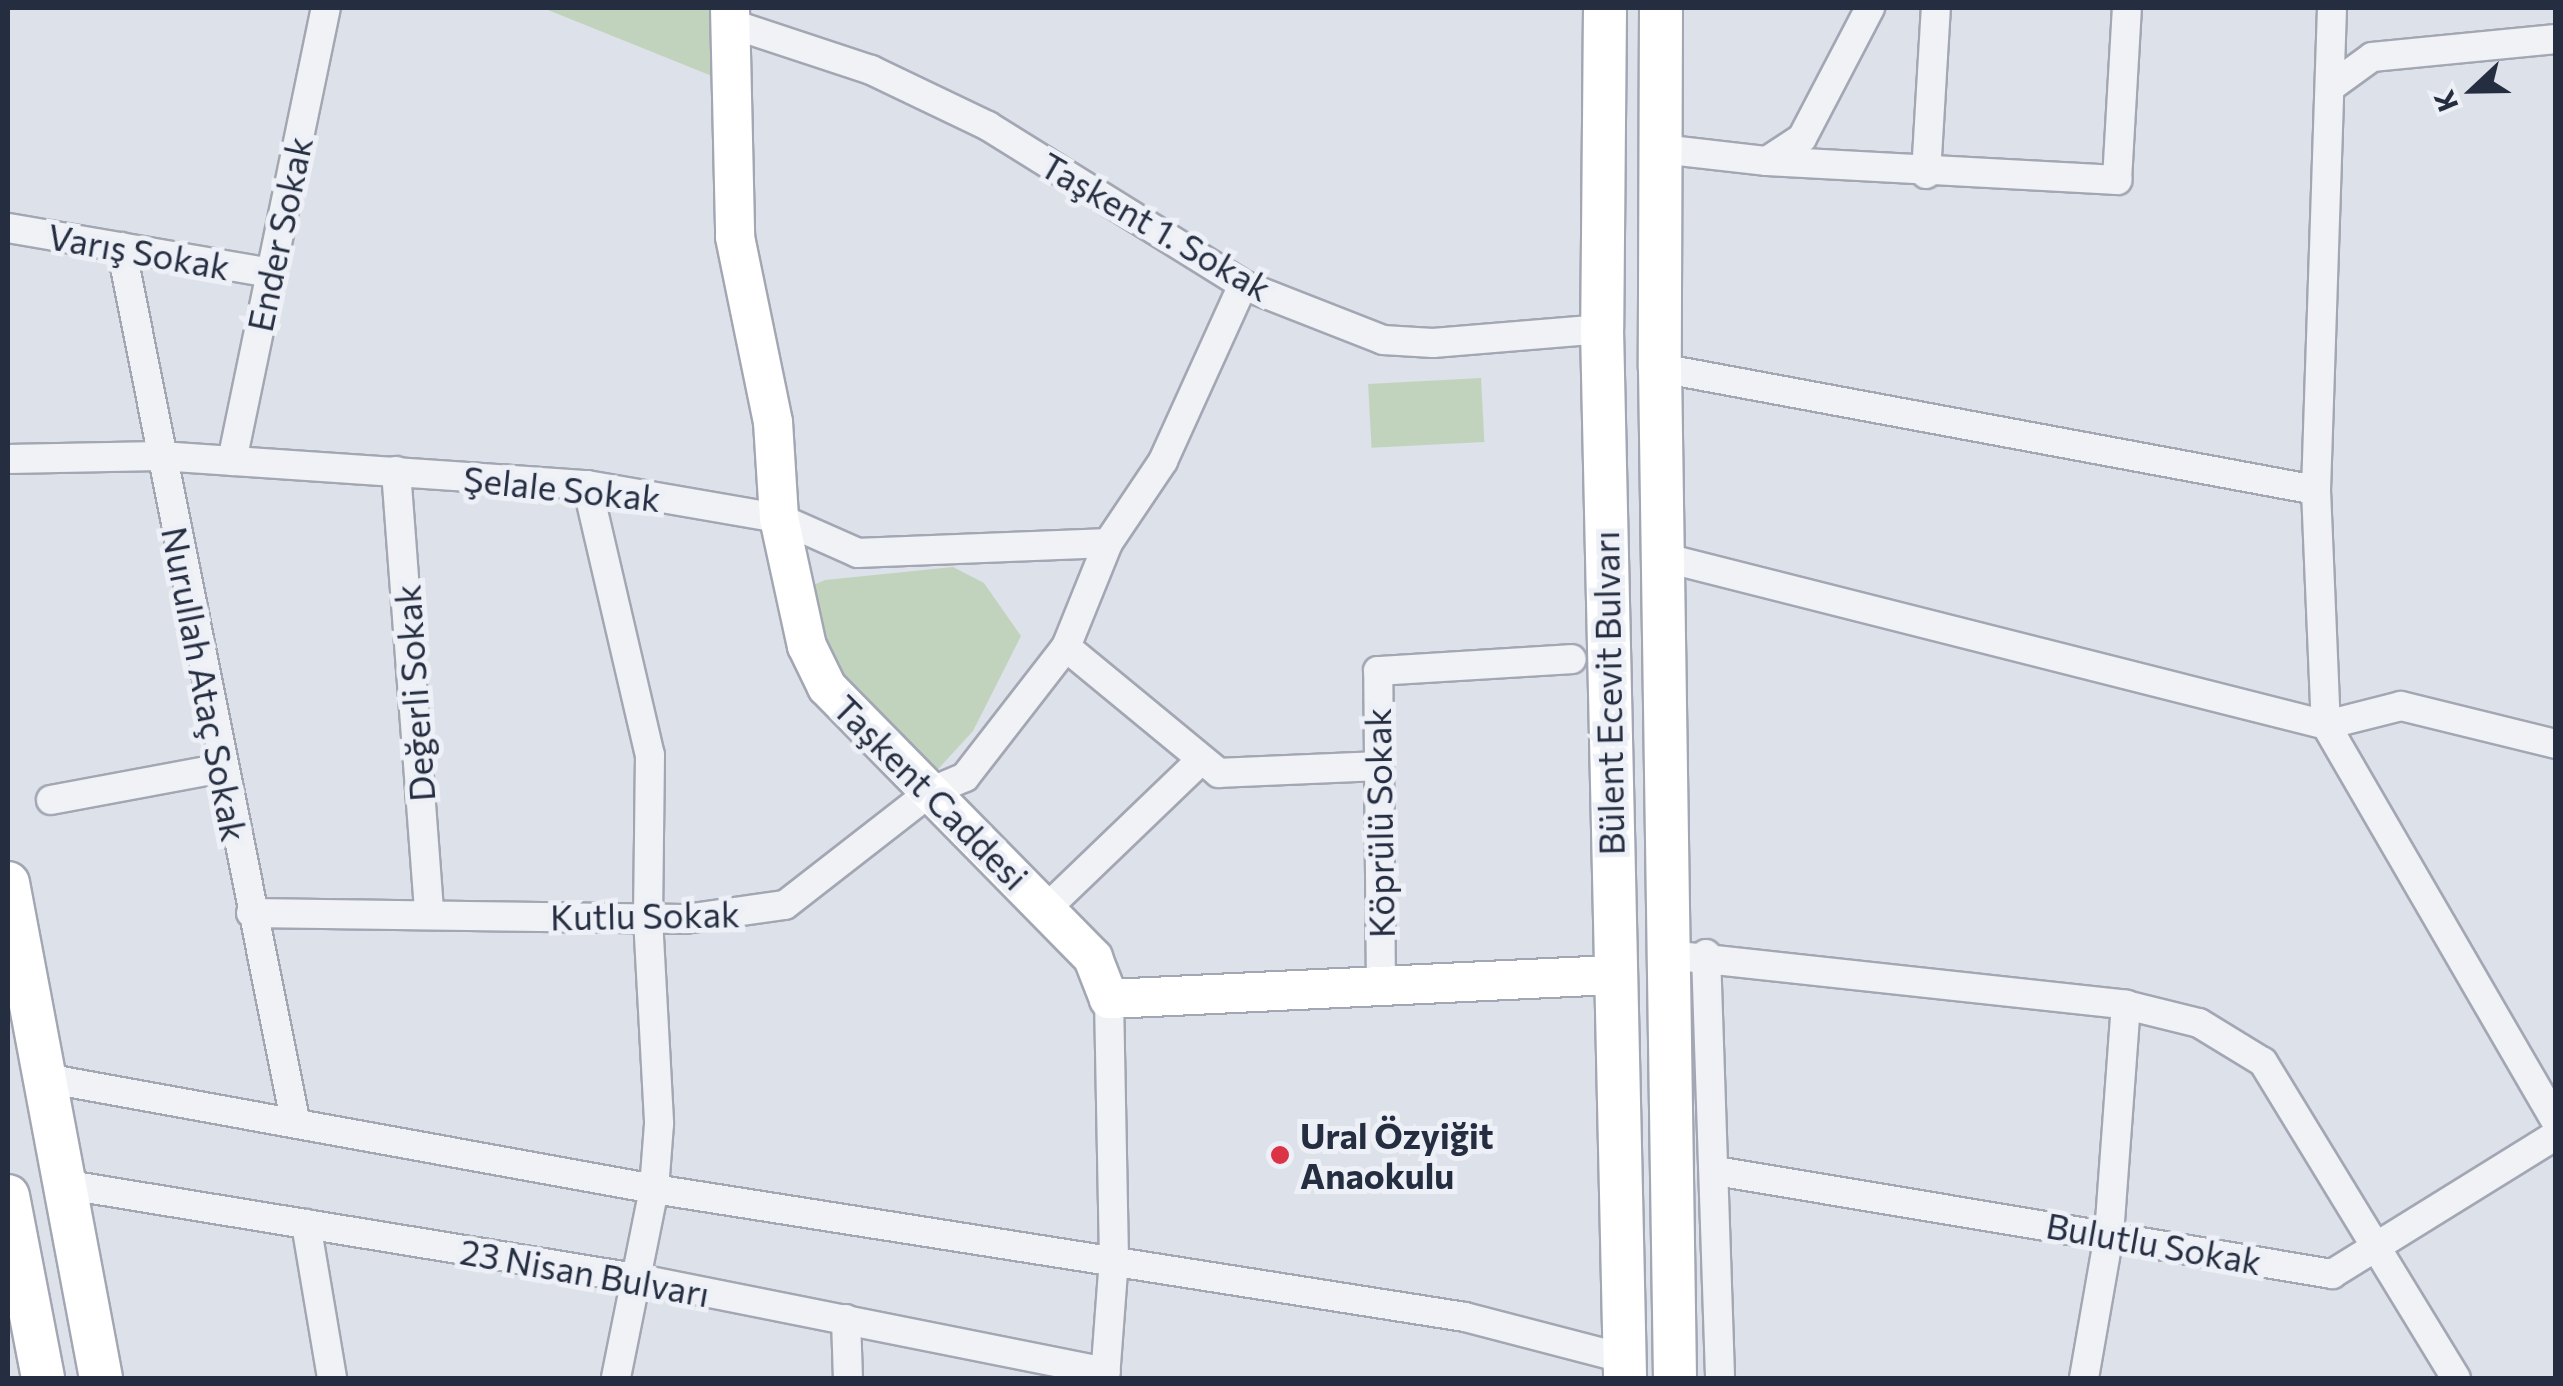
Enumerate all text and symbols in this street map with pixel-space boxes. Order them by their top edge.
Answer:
north arrow [2423,40,2523,140]
text: K [2426,86,2465,117]
street label: Ender Sokak [238,133,320,335]
street label: Taşkent 1. Sokak [1033,143,1279,309]
street label: Varış Sokak [45,214,233,288]
street label: Şelale Sokak [461,457,663,519]
street label: Nurullah Ataç Sokak [154,523,256,845]
street label: Bülent Ecevit Bulvarı [1584,530,1632,856]
street label: Değerli Sokak [385,583,443,803]
street label: Taşkent Caddesi [825,686,1037,898]
street label: Köprülü Sokak [1356,708,1402,938]
street label: Kutlu Sokak [550,892,740,938]
place label: Ural Özyiğit Anaokulu [1300,1114,1494,1196]
marker: Ural Özyiğit Anaokulu [1269,1144,1291,1166]
street label: Bulutlu Sokak [2043,1203,2265,1283]
street label: 23 Nisan Bulvarı [457,1229,713,1315]

